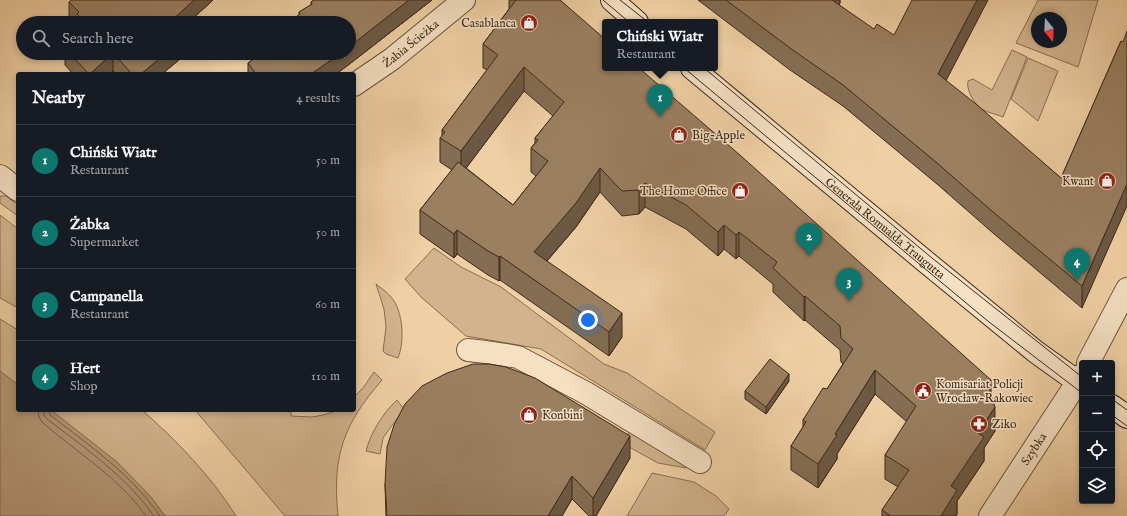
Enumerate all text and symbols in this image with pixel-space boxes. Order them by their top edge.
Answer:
north arrow [1031,12,1067,48]
shop icon: Casablanca [519,13,539,33]
search box [16,16,356,60]
street label: Żabia Ścieżka [379,16,443,71]
place label: Casablanca [461,16,517,31]
popup [602,19,718,71]
icon: search [30,27,52,49]
text: Chiński Wiatr [617,27,703,46]
text: Search here [62,29,133,48]
text: Restaurant [617,46,676,63]
pin: 1 [647,84,673,117]
text: Nearby [32,88,85,109]
text: 4 results [296,90,340,107]
shop icon: Big-Apple [669,125,689,145]
place label: Big-Apple [692,128,746,144]
text: Chiński Wiatr [70,143,157,162]
text: 1 [43,152,47,169]
text: 50 m [316,152,340,169]
text: Restaurant [70,162,129,179]
shop icon: Kwant [1097,171,1117,191]
place label: Kwant [1062,174,1094,189]
street label: Generała Romualda Traugutta [822,175,949,283]
shop icon: The Home Office [730,181,750,201]
place label: The Home Office [640,184,727,199]
text: Żabka [70,215,109,234]
pin: 2 [796,223,822,256]
text: 2 [42,224,48,241]
text: 50 m [316,224,340,241]
text: Supermarket [70,234,139,251]
pin: 4 [1064,248,1090,281]
pin: 3 [836,268,862,301]
text: Campanella [70,287,143,306]
text: 3 [43,296,47,313]
text: 60 m [315,296,340,313]
text: Restaurant [70,306,129,323]
your location [578,310,598,330]
text: Hert [70,359,100,378]
map controls [1079,360,1115,504]
button: + [1079,360,1115,396]
text: 4 [42,368,48,385]
text: 110 m [311,368,340,385]
place label: Komisariat Policji Wrocław-Rakowiec [936,377,1033,406]
text: Shop [70,378,98,395]
public building icon: Komisariat Policji Wrocław-Rakowiec [913,381,933,401]
button: − [1079,396,1115,432]
shop icon: Konbini [519,405,539,425]
place label: Konbini [542,408,583,423]
pharmacy icon: Ziko [969,414,989,434]
place label: Ziko [992,417,1017,432]
street label: Szybka [1018,430,1051,468]
button: locate [1079,432,1115,468]
button: layers [1079,468,1115,504]

